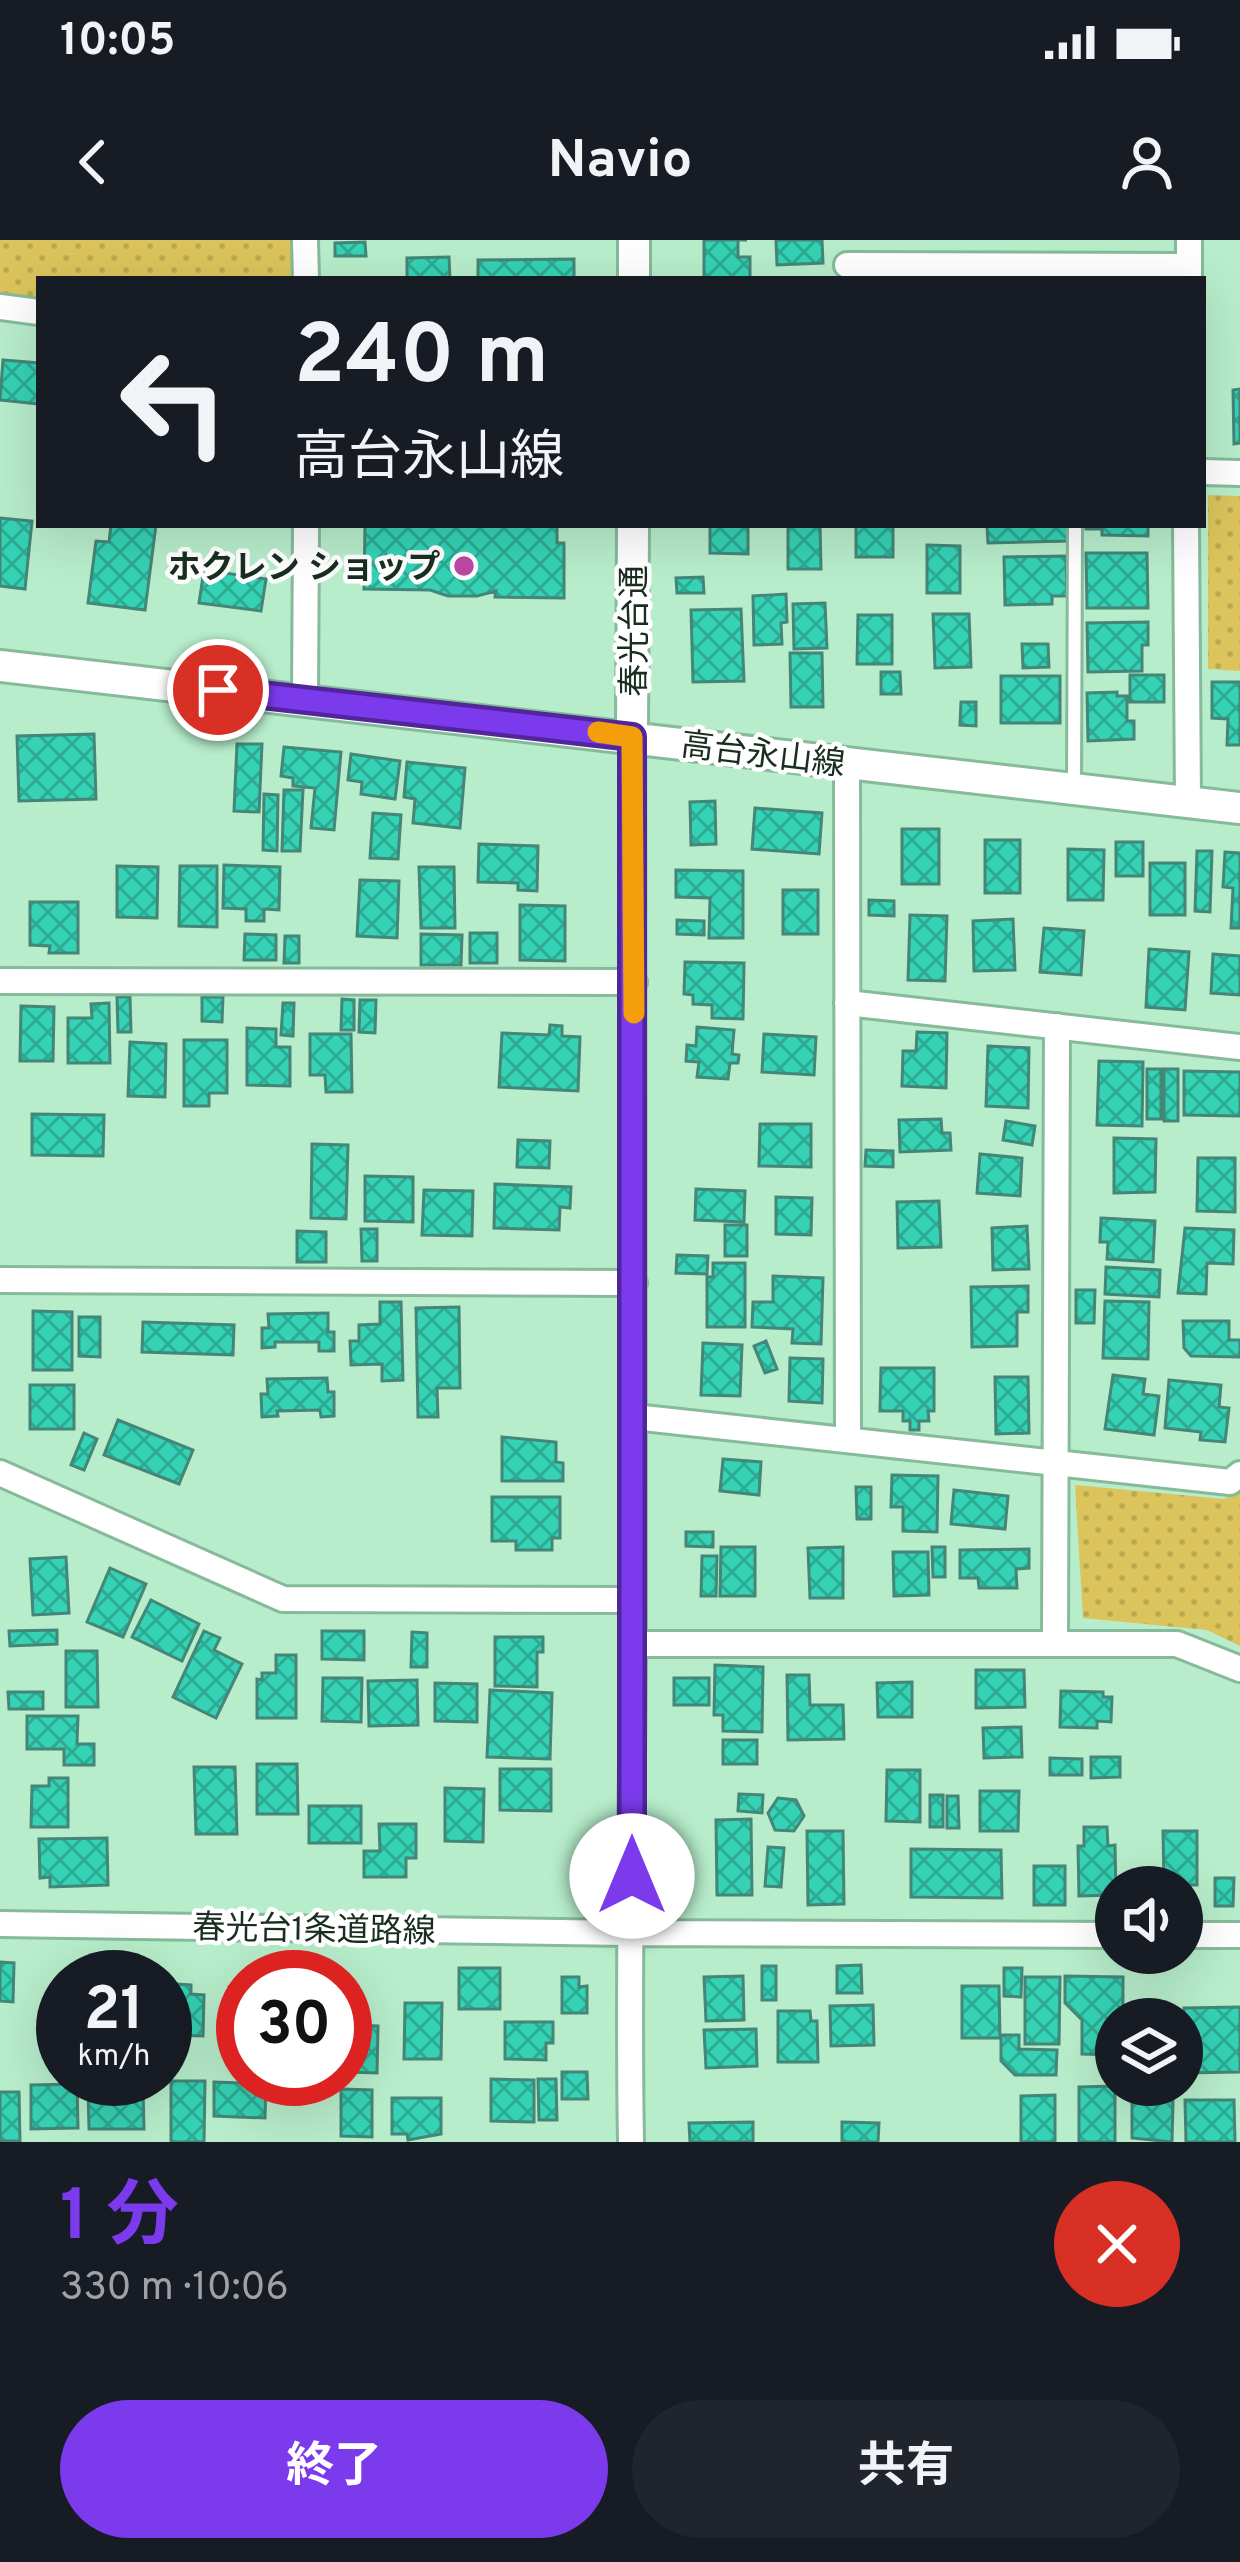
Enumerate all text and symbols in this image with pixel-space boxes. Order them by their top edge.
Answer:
text: 10:05 [60,14,176,71]
text: Navio [548,128,692,197]
icon: back [60,129,126,195]
icon: person [1114,129,1180,195]
text: 240 m [294,307,549,413]
icon: left [96,324,252,480]
text: 高台永山線 [294,426,564,495]
place label: ホクレン ショップ [168,549,440,591]
marker: ホクレン ショップ [451,553,477,579]
street label: 春光台通 [616,565,658,697]
pin [167,639,269,741]
icon: arrive [185,657,251,723]
street label: 高台永山線 [678,726,847,788]
position arrow [569,1813,695,1939]
map controls [1095,1866,1203,2106]
button: sound [1095,1866,1203,1974]
street label: 春光台1条道路線 [192,1909,436,1955]
speed limit sign: 30 [216,1950,372,2106]
text: 21 [84,1975,144,2051]
button: layers [1095,1998,1203,2106]
text: km/h [78,2039,150,2076]
text: 1 分 [60,2174,179,2266]
button: close [1054,2181,1180,2307]
text: 330 m · 10:06 [60,2265,289,2314]
button: 終了 [60,2400,608,2538]
button: 共有 [632,2400,1180,2538]

